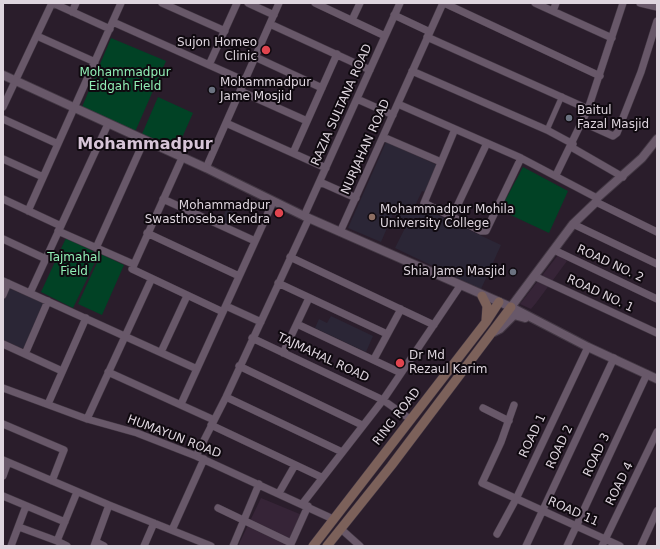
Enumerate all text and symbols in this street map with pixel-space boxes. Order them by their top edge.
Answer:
place label: Sujon Homeo Clinic [177,36,257,64]
street label: RAZIA SULTANA ROAD [309,42,375,168]
marker: Sujon Homeo Clinic [260,44,272,56]
park label: Mohammadpur Eidgah Field [79,66,171,94]
place label: Mohammadpur Jame Mosjid [220,76,311,104]
marker: Mohammadpur Jame Mosjid [207,85,217,95]
street label: NURJAHAN ROAD [339,97,393,197]
place label: Baitul Fazal Masjid [577,104,649,132]
marker: Baitul Fazal Masjid [564,113,574,123]
district label: Mohammadpur [77,135,213,155]
place label: Mohammadpur Swasthoseba Kendra [145,199,270,227]
place label: Mohammadpur Mohila University College [380,203,514,231]
marker: Mohammadpur Swasthoseba Kendra [273,207,285,219]
marker: Mohammadpur Mohila University College [367,212,377,222]
street label: ROAD NO. 2 [574,242,646,286]
park label: Tajmahal Field [47,251,101,279]
place label: Shia Jame Masjid [403,265,505,279]
marker: Shia Jame Masjid [508,267,518,277]
street label: ROAD NO. 1 [564,272,636,316]
street label: TAJMAHAL ROAD [275,330,371,386]
place label: Dr Md Rezaul Karim [409,349,488,377]
marker: Dr Md Rezaul Karim [394,357,406,369]
street label: RING ROAD [370,385,424,449]
street label: HUMAYUN ROAD [125,412,223,462]
street label: ROAD 1 [517,412,549,460]
street label: ROAD 2 [544,423,576,471]
street label: ROAD 3 [581,431,613,479]
street label: ROAD 4 [603,460,637,508]
street label: ROAD 11 [545,494,601,530]

